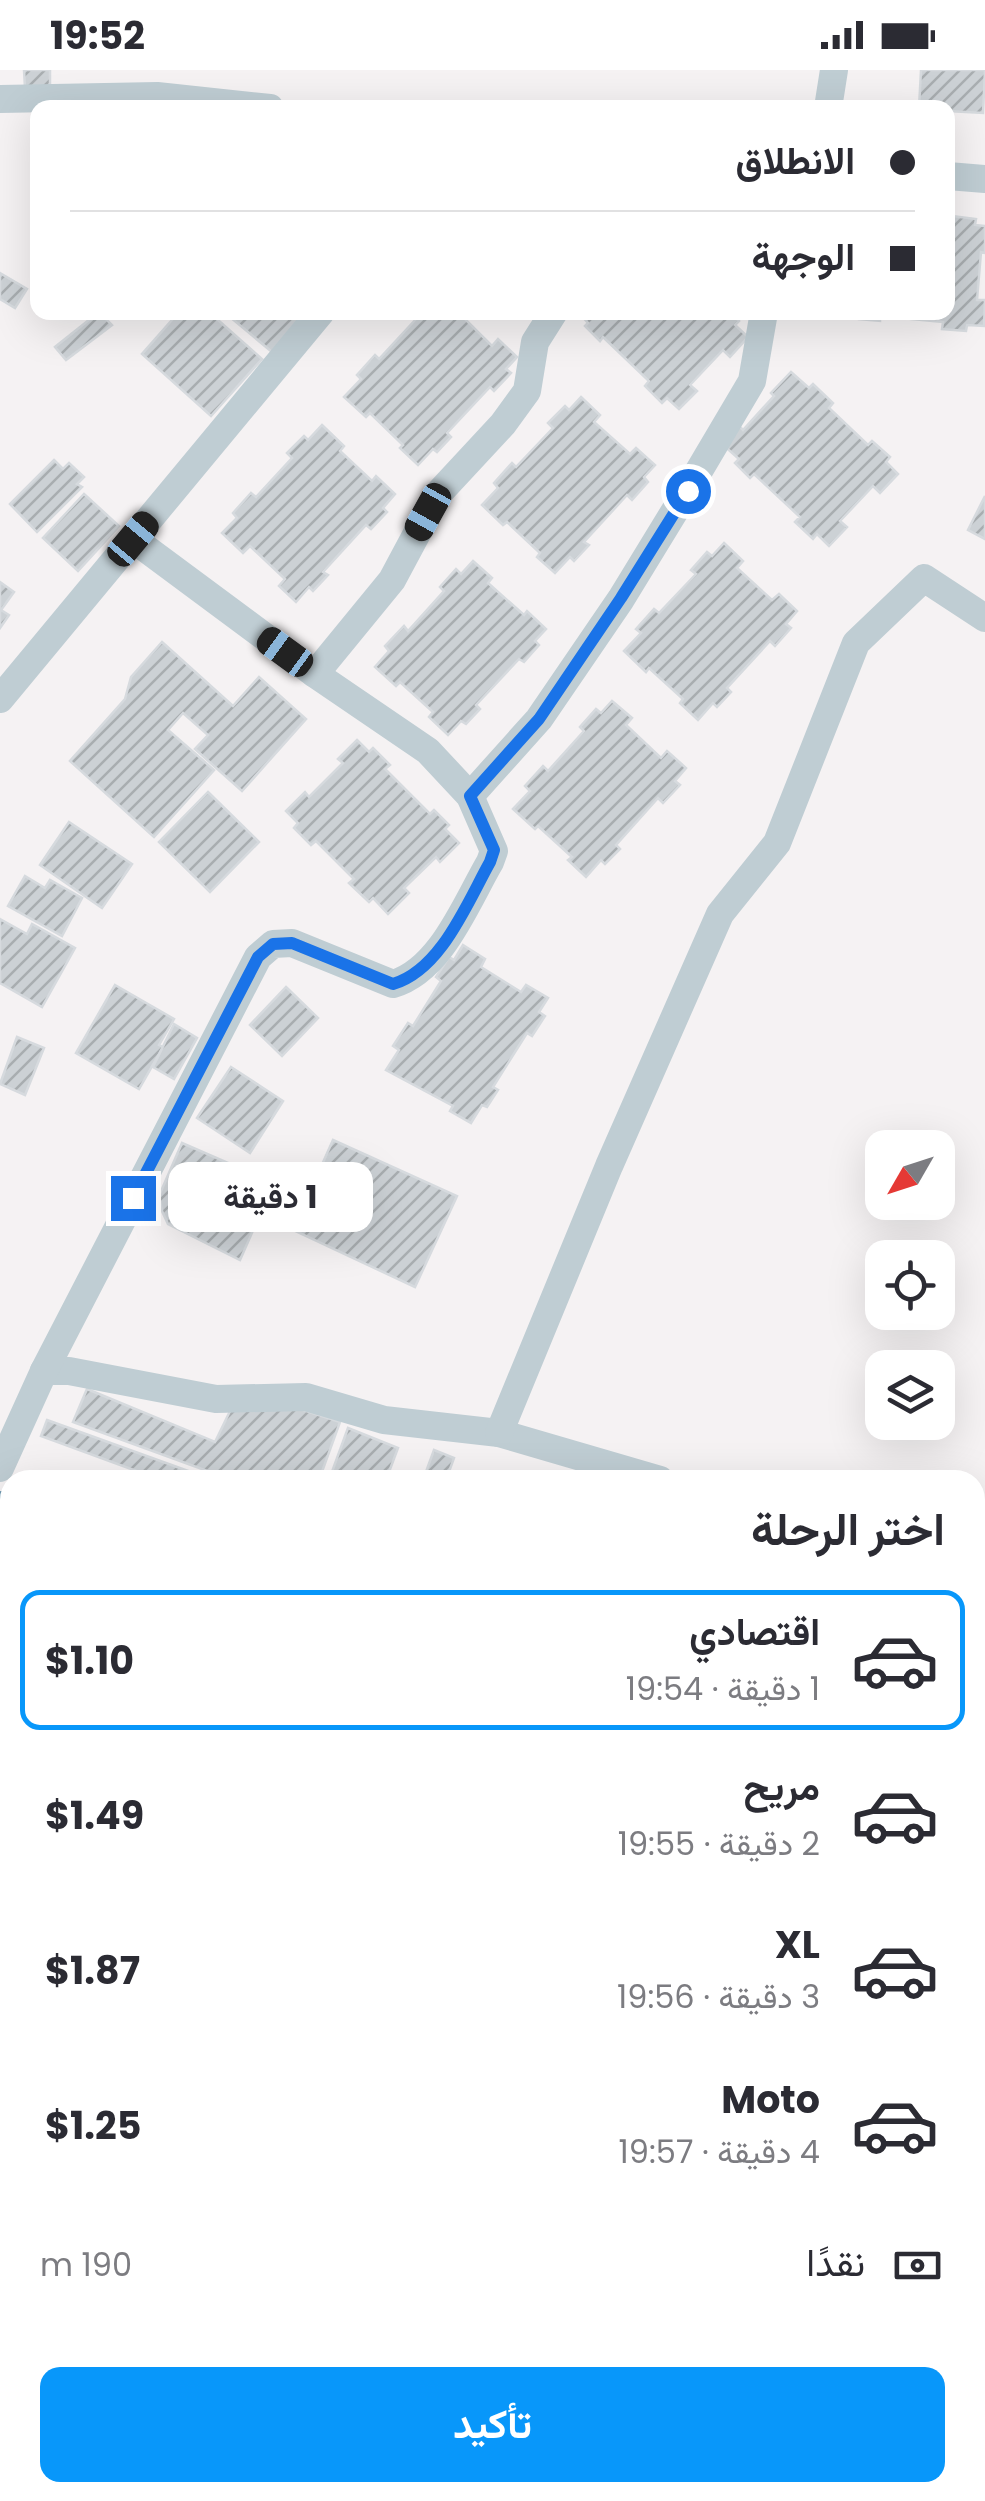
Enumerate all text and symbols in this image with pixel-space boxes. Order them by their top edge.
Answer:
text: 19:52 [50,9,145,62]
text: الانطلاق [736,134,855,187]
text: الوجهة [752,230,855,283]
route start [666,469,711,514]
car [400,478,456,546]
car [102,506,164,572]
car [252,622,318,682]
north arrow [865,1130,955,1220]
map controls [865,1130,955,1440]
callout: 1 دقيقة [168,1163,373,1233]
text: 1 دقيقة [223,1174,318,1219]
route end [111,1176,156,1221]
button: locate [865,1240,955,1330]
button: layers [865,1350,955,1440]
text: اختر الرحلة [751,1498,945,1561]
text: اقتصادي [689,1605,820,1658]
icon: car [850,1615,940,1705]
text: $1.10 [45,1634,134,1687]
text: 1 دقيقة · 19:54 [626,1666,820,1711]
text: مريح [744,1760,820,1813]
icon: car [850,1770,940,1860]
text: $1.49 [45,1789,144,1842]
text: 2 دقيقة · 19:55 [618,1821,820,1866]
text: XL [775,1918,820,1971]
icon: car [850,1925,940,2015]
text: $1.87 [45,1944,140,1997]
text: 3 دقيقة · 19:56 [617,1974,820,2019]
text: Moto [721,2073,820,2126]
icon: car [850,2080,940,2170]
text: $1.25 [45,2099,141,2152]
text: 4 دقيقة · 19:57 [619,2129,820,2174]
text: نقدًا [806,2236,865,2289]
icon: cash [890,2238,945,2293]
text: 190 m [40,2242,132,2287]
button: تأكيد [40,2367,945,2482]

